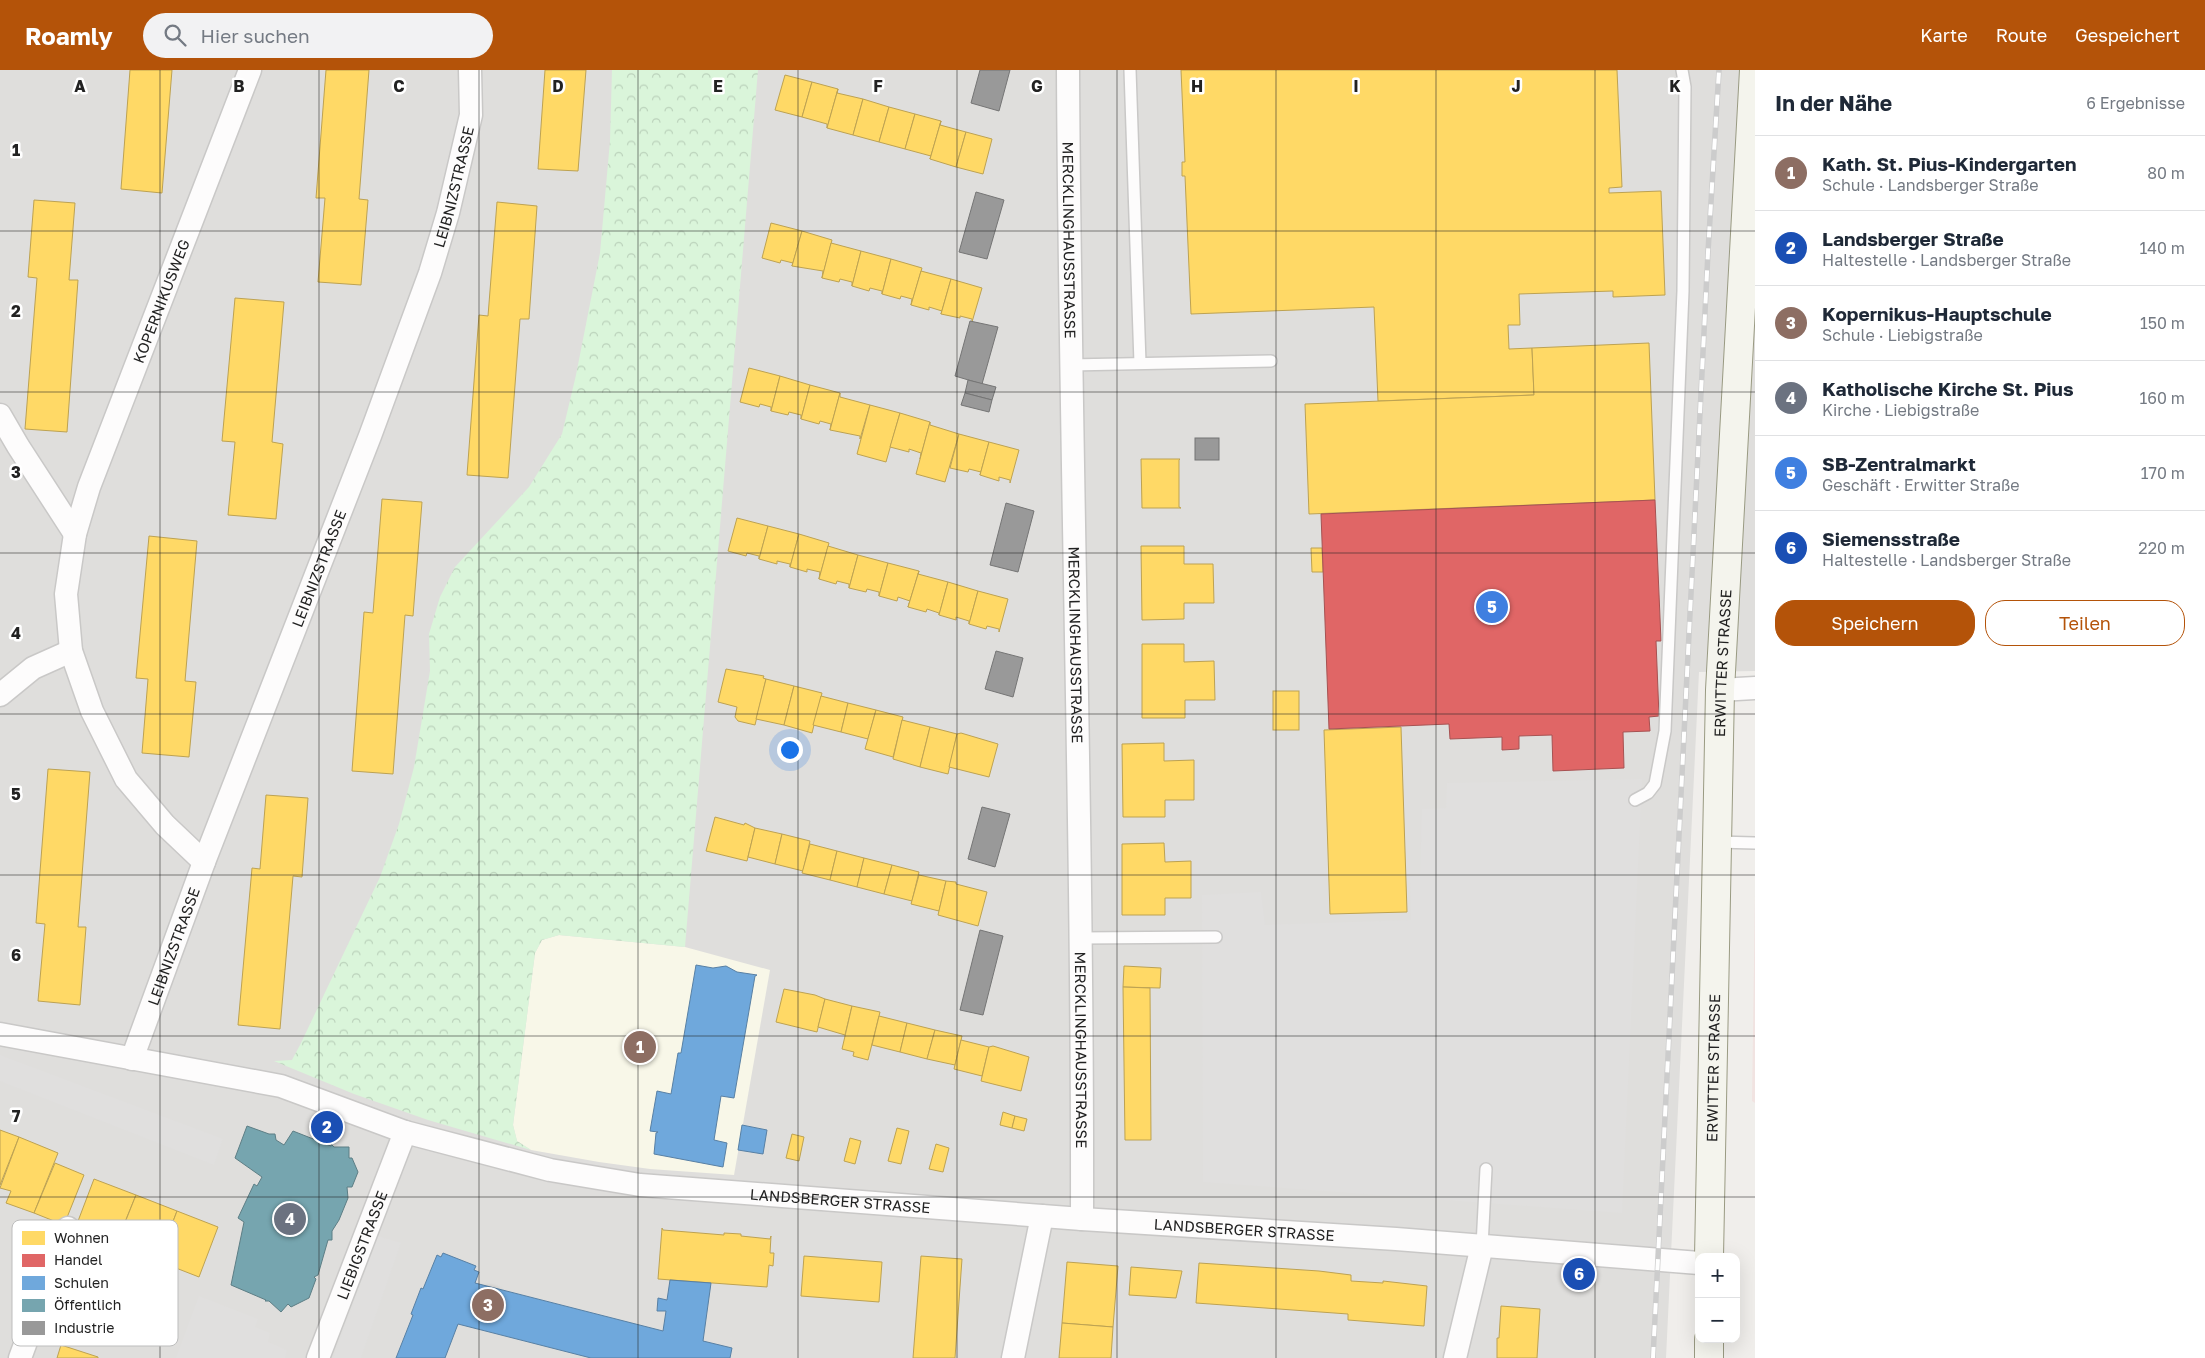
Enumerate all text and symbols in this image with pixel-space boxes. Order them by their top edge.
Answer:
search box [143,13,493,58]
text: Roamly [25,21,113,50]
icon: search [161,21,189,49]
text: Hier suchen [201,24,310,47]
text: Karte [1920,24,1968,46]
text: Route [1996,24,2047,46]
text: Gespeichert [2075,24,2180,46]
text: A [74,76,86,96]
text: B [233,76,245,96]
text: C [393,76,405,96]
text: D [552,76,564,96]
text: E [713,76,723,96]
text: F [873,76,883,96]
text: G [1031,76,1043,96]
text: H [1191,76,1203,96]
text: I [1353,76,1359,96]
text: J [1511,76,1521,96]
text: K [1669,76,1681,96]
text: In der Nähe [1775,90,1892,116]
text: 6 Ergebnisse [2086,93,2185,113]
street label: LEIBNIZSTRASSE [429,124,477,250]
text: 1 [12,140,20,160]
street label: MERCKLINGHAUSSTRASSE [1059,141,1080,339]
text: Kath. St. Pius-Kindergarten [1822,152,2076,175]
text: 1 [1787,163,1795,183]
text: 80 m [2147,163,2185,183]
text: Schule · Landsberger Straße [1822,175,2039,195]
text: Landsberger Straße [1822,227,2004,250]
street label: KOPERNIKUSWEG [129,236,193,365]
text: 2 [1786,238,1796,258]
text: 140 m [2139,238,2185,258]
text: Haltestelle · Landsberger Straße [1822,250,2071,270]
text: 2 [11,301,21,321]
text: Kopernikus-Hauptschule [1822,302,2052,325]
text: 3 [1786,313,1796,333]
text: 150 m [2140,313,2185,333]
text: Schule · Liebigstraße [1822,325,1983,345]
text: Katholische Kirche St. Pius [1822,377,2074,400]
text: 4 [1786,388,1796,408]
text: 160 m [2139,388,2185,408]
text: Kirche · Liebigstraße [1822,400,1979,420]
text: SB-Zentralmarkt [1822,452,1976,475]
text: 3 [11,462,21,482]
text: 5 [1786,463,1796,483]
text: 170 m [2141,463,2185,483]
text: Geschäft · Erwitter Straße [1822,475,2020,495]
street label: LEIBNIZSTRASSE [287,507,349,630]
text: Siemensstraße [1822,527,1960,550]
text: 6 [1786,538,1796,558]
text: 220 m [2138,538,2185,558]
street label: MERCKLINGHAUSSTRASSE [1065,546,1087,744]
text: Haltestelle · Landsberger Straße [1822,550,2071,570]
pin: 5 [1476,588,1508,626]
street label: ERWITTER STRASSE [1710,589,1735,737]
button: Speichern [1775,600,1975,646]
button: Teilen [1985,600,2185,646]
text: 4 [11,623,21,643]
your location [777,737,803,763]
text: 5 [11,784,21,804]
street label: LEIBNIZSTRASSE [143,885,203,1008]
text: 6 [11,945,21,965]
street label: MERCKLINGHAUSSTRASSE [1072,951,1091,1148]
street label: ERWITTER STRASSE [1702,994,1723,1142]
pin: 1 [624,1028,656,1066]
text: 7 [12,1106,21,1126]
pin: 2 [311,1108,343,1146]
street label: LANDSBERGER STRASSE [749,1184,931,1216]
street label: LIEBIGSTRASSE [332,1188,391,1302]
pin: 4 [274,1200,306,1238]
street label: LANDSBERGER STRASSE [1153,1215,1335,1244]
legend [12,1220,178,1346]
text: Wohnen [54,1229,109,1246]
text: Handel [54,1251,102,1268]
map controls [1695,1253,1740,1343]
button: + [1695,1253,1740,1298]
pin: 6 [1563,1255,1595,1293]
text: Schulen [54,1274,109,1291]
pin: 3 [472,1286,504,1324]
text: Öffentlich [54,1296,121,1313]
button: − [1695,1298,1740,1343]
text: Industrie [54,1319,114,1336]

